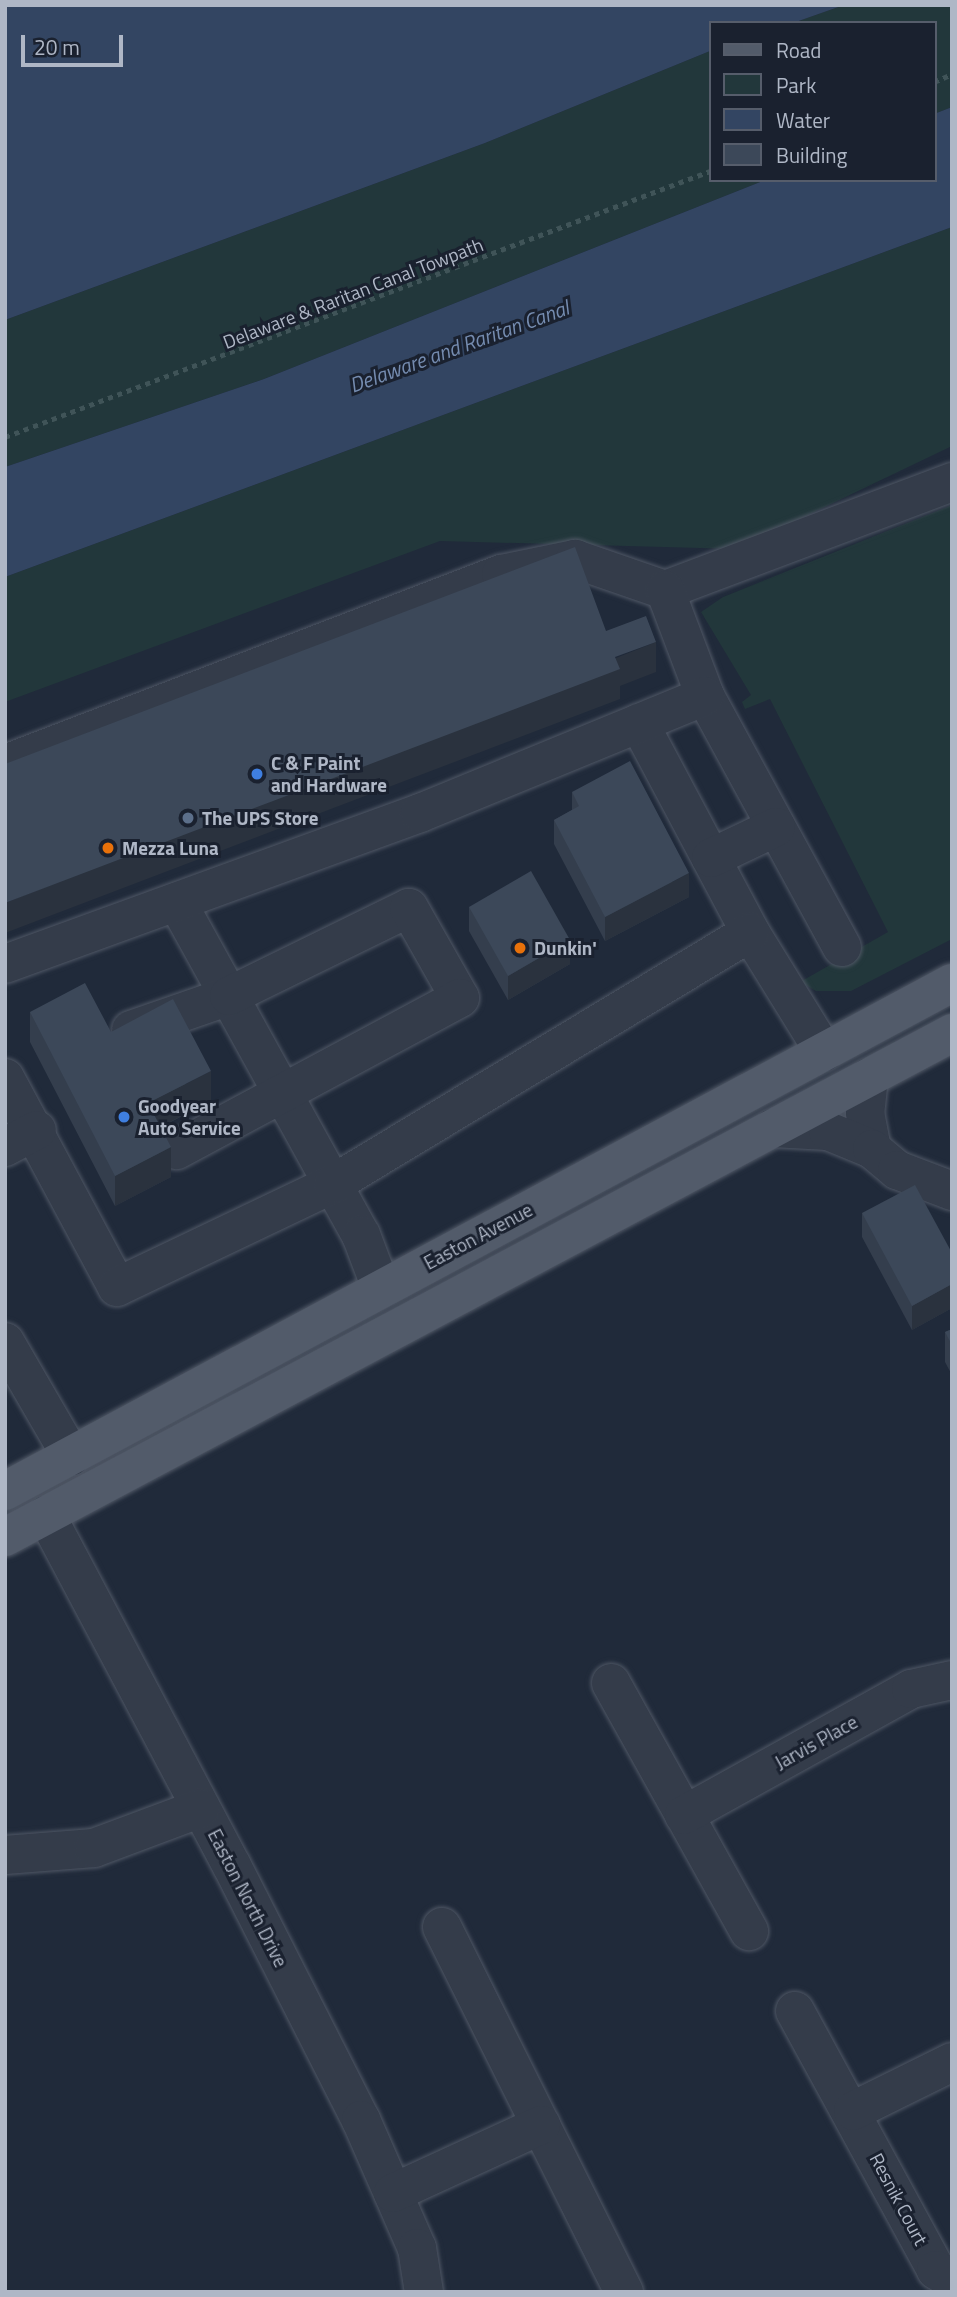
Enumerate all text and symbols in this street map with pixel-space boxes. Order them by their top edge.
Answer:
scale bar [24,21,126,65]
legend [708,21,936,182]
text: 20 m [34,31,80,63]
text: Road [776,34,821,66]
text: Park [776,69,816,101]
text: Water [776,104,830,136]
text: Building [776,139,847,171]
street label: Delaware & Raritan Canal Towpath [220,233,486,353]
water label: Delaware and Raritan Canal [346,295,572,397]
place label: C & F Paint and Hardware [271,752,387,796]
marker: C & F Paint and Hardware [249,766,265,782]
place label: The UPS Store [202,807,319,829]
marker: The UPS Store [180,810,196,826]
place label: Mezza Luna [122,837,219,859]
marker: Mezza Luna [100,840,116,856]
place label: Dunkin' [534,937,597,959]
marker: Dunkin' [512,940,528,956]
place label: Goodyear Auto Service [138,1095,241,1139]
marker: Goodyear Auto Service [116,1109,132,1125]
street label: Easton Avenue [420,1198,536,1274]
street label: Jarvis Place [771,1710,861,1774]
street label: Easton North Drive [203,1825,293,1971]
street label: Resnik Court [865,2149,933,2249]

